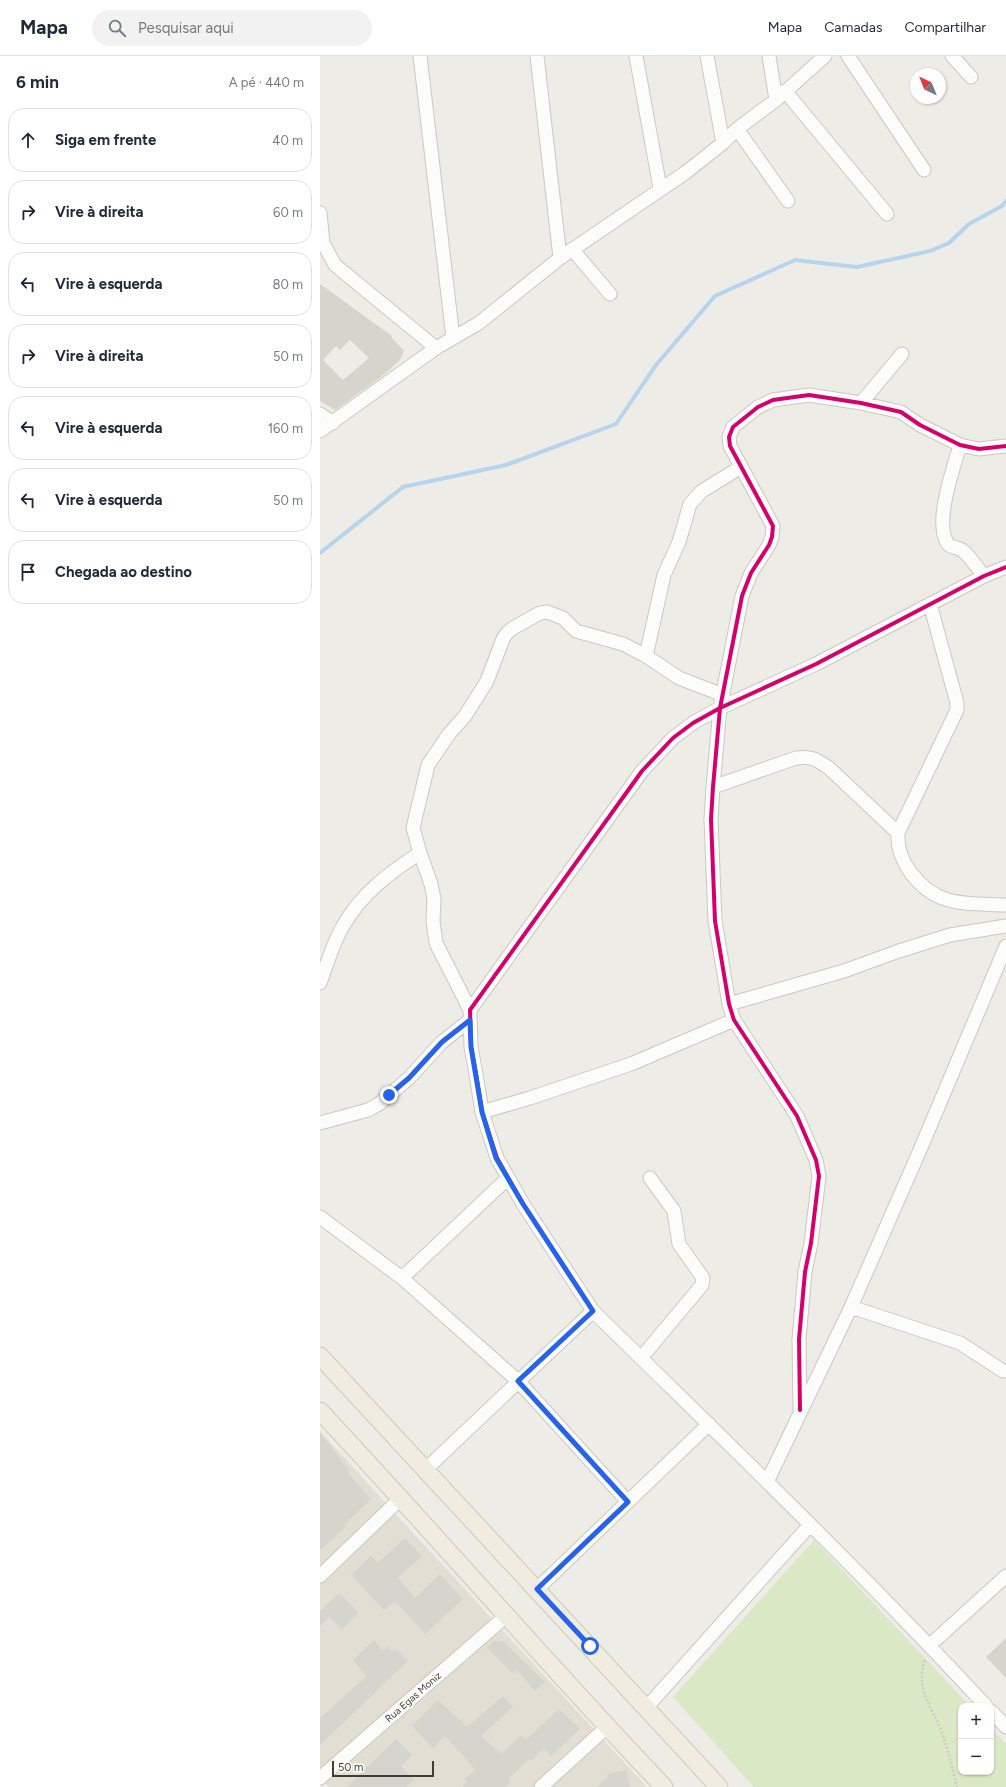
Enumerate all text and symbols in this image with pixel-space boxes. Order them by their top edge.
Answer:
search box [92,10,372,46]
text: Mapa [20,16,68,39]
icon: search [106,17,128,39]
text: Pesquisar aqui [138,19,234,37]
text: Mapa [768,19,802,36]
text: Camadas [824,19,882,36]
text: Compartilhar [904,19,986,36]
north arrow [910,68,946,104]
text: 6 min [16,72,59,92]
text: A pé · 440 m [229,75,304,90]
icon: ahead [17,129,39,151]
text: Siga em frente [55,131,156,149]
text: 40 m [272,133,303,148]
icon: right [17,201,39,223]
text: Vire à direita [55,203,144,221]
text: 60 m [273,205,303,220]
icon: left [17,273,39,295]
text: Vire à esquerda [55,275,162,293]
text: 80 m [272,277,303,292]
icon: right [17,345,39,367]
text: Vire à direita [55,347,144,365]
text: 50 m [273,349,303,364]
icon: left [17,417,39,439]
text: Vire à esquerda [55,419,162,437]
text: 160 m [268,421,303,436]
icon: left [17,489,39,511]
text: Vire à esquerda [55,491,162,509]
text: 50 m [273,493,303,508]
icon: arrive [17,561,39,583]
text: Chegada ao destino [55,563,192,581]
route end [380,1086,398,1104]
route start [581,1637,599,1655]
street label: Rua Egas Moniz [382,1669,444,1725]
map controls [958,1703,994,1775]
button: + [958,1703,994,1739]
button: − [958,1739,994,1775]
scale bar [332,1759,434,1778]
text: 50 m [338,1761,363,1774]

